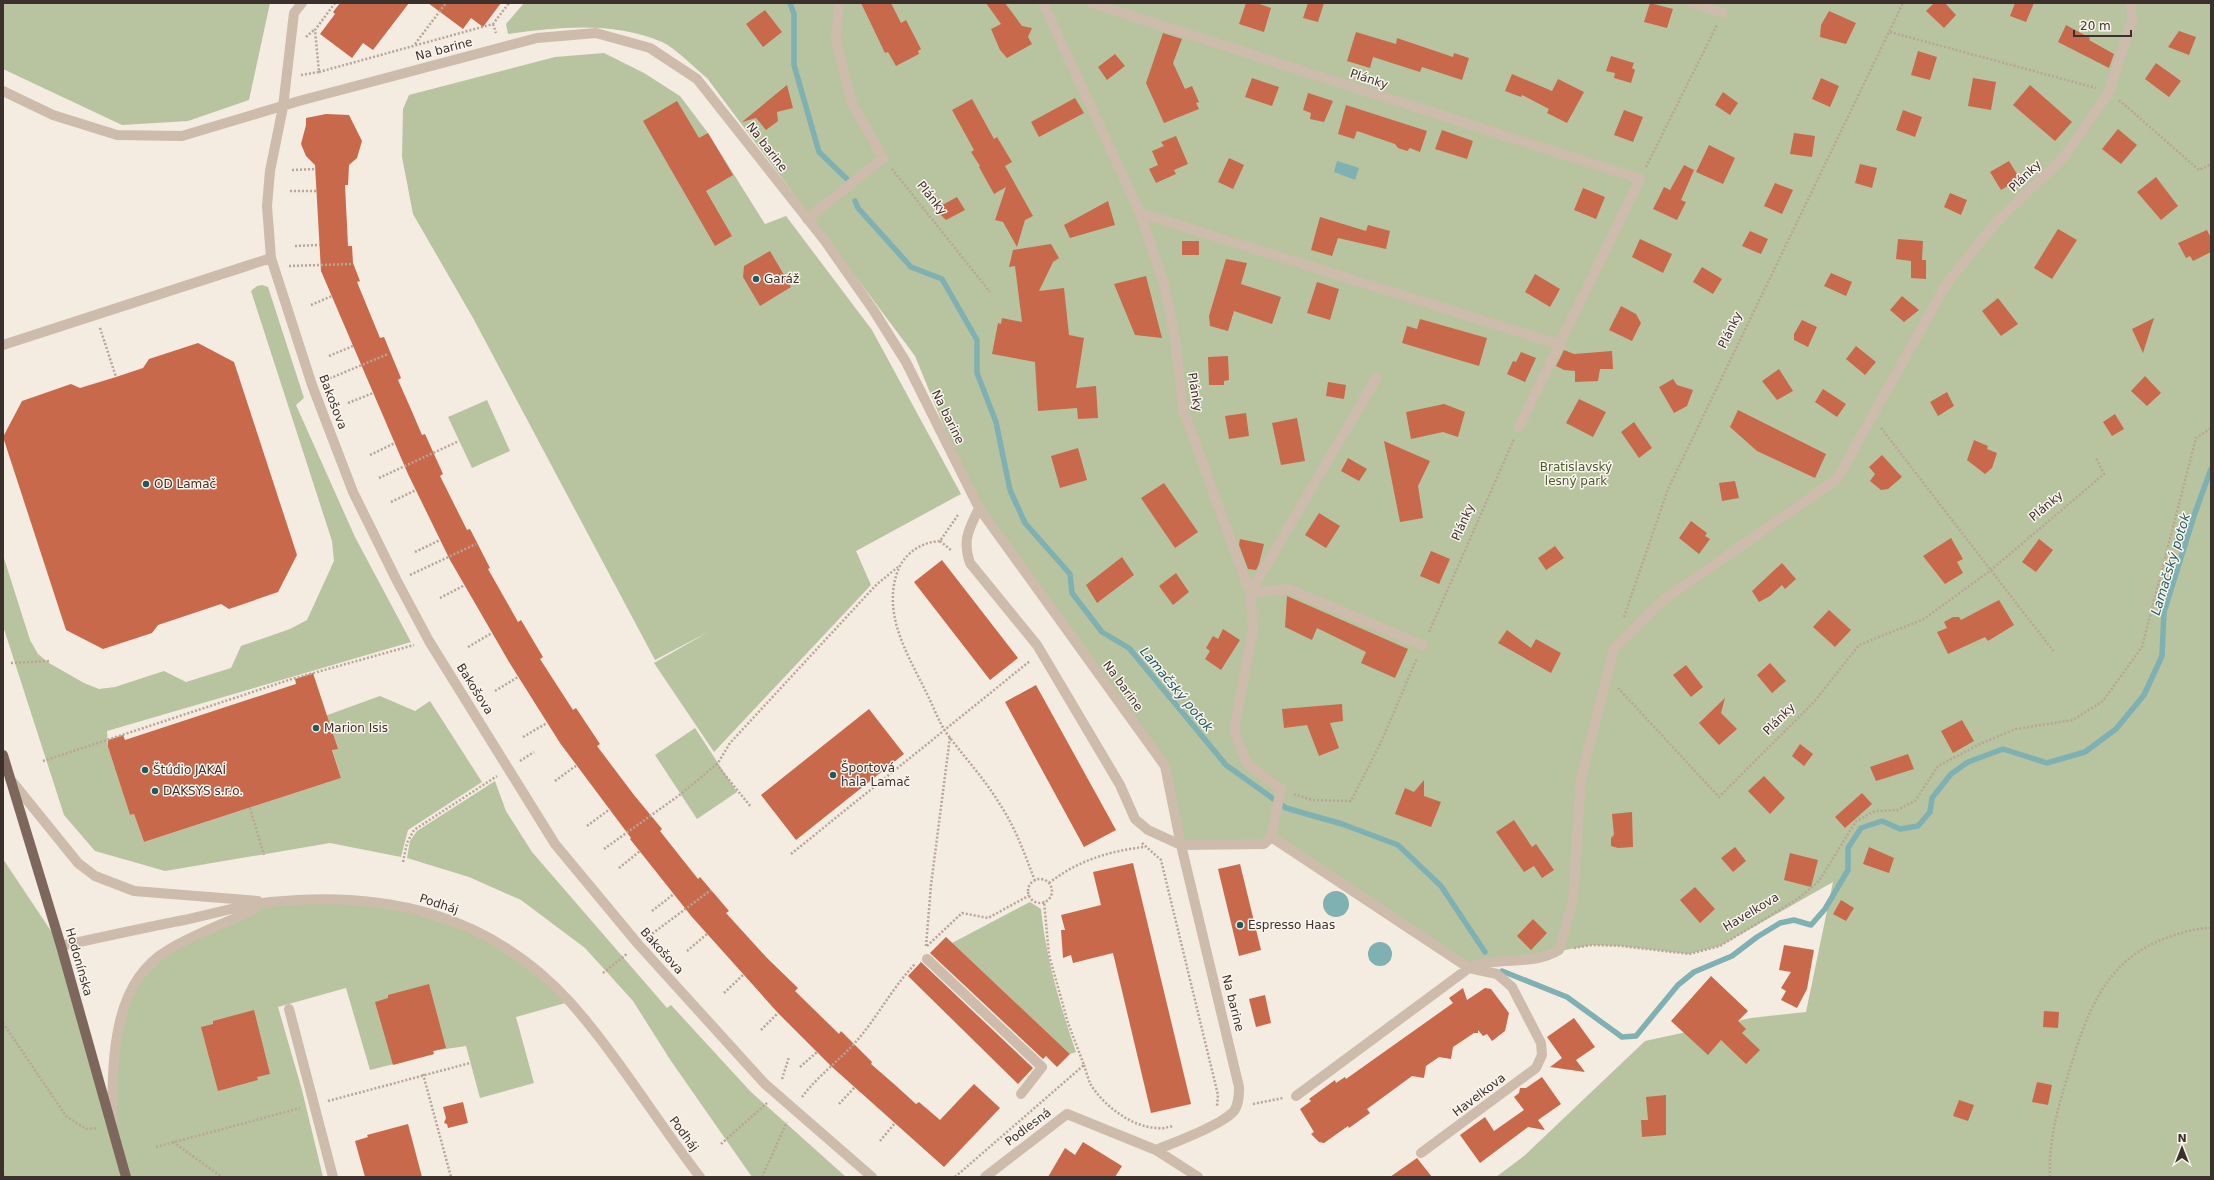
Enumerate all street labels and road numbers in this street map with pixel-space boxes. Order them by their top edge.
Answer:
street label: Na barine [414,35,474,63]
street label: Plánky [1348,66,1390,92]
street label: Na barine [744,120,790,174]
street label: Plánky [2006,157,2044,195]
street label: Plánky [914,178,950,218]
street label: Plánky [1715,309,1745,351]
street label: Plánky [1185,372,1205,412]
street label: Bakošova [316,373,350,431]
street label: Na barine [929,388,967,446]
street label: Plánky [2027,488,2065,524]
street label: Plánky [1449,501,1477,543]
street label: Na barine [1100,658,1146,714]
street label: Bakošova [454,661,496,717]
street label: Plánky [1760,700,1798,738]
street label: Havelkova [1721,890,1781,934]
street label: Podháj [418,891,460,917]
street label: Bakošova [638,925,686,977]
street label: Hodonínska [63,926,95,998]
street label: Na barine [1219,973,1247,1033]
street label: Havelkova [1450,1071,1508,1119]
street label: Podlesná [1002,1105,1054,1149]
street label: Podháj [667,1114,701,1154]

